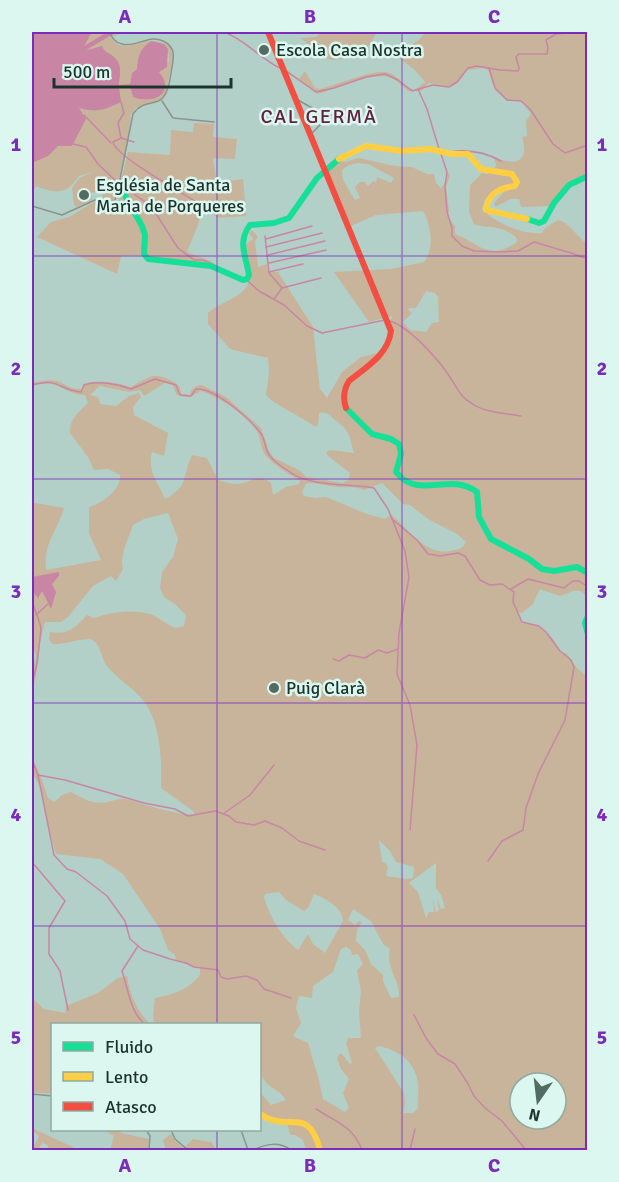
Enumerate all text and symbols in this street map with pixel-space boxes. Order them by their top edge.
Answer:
text: A [119,4,132,29]
text: B [304,4,316,29]
text: C [488,4,500,29]
place label: Escola Casa Nostra [276,39,422,61]
marker: Escola Casa Nostra [257,43,271,57]
scale bar [54,51,231,89]
text: 500 m [63,61,110,83]
district label: CAL GERMÀ [260,104,378,129]
text: 1 [11,132,22,157]
text: 1 [597,132,608,157]
place label: Església de Santa Maria de Porqueres [96,174,244,217]
marker: Església de Santa Maria de Porqueres [77,188,91,202]
text: 2 [11,356,21,381]
text: 2 [597,356,607,381]
text: 3 [11,579,21,604]
text: 3 [597,579,607,604]
place label: Puig Clarà [286,677,365,699]
marker: Puig Clarà [267,681,281,695]
text: 4 [11,802,22,827]
text: 4 [597,802,608,827]
legend [51,1023,261,1131]
text: 5 [11,1025,21,1050]
text: 5 [597,1025,607,1050]
text: Fluido [105,1036,153,1058]
text: Lento [105,1066,148,1088]
north arrow [508,1071,568,1131]
text: Atasco [105,1096,157,1118]
text: N [527,1104,542,1126]
text: A [119,1153,132,1178]
text: B [304,1153,316,1178]
text: C [488,1153,500,1178]

